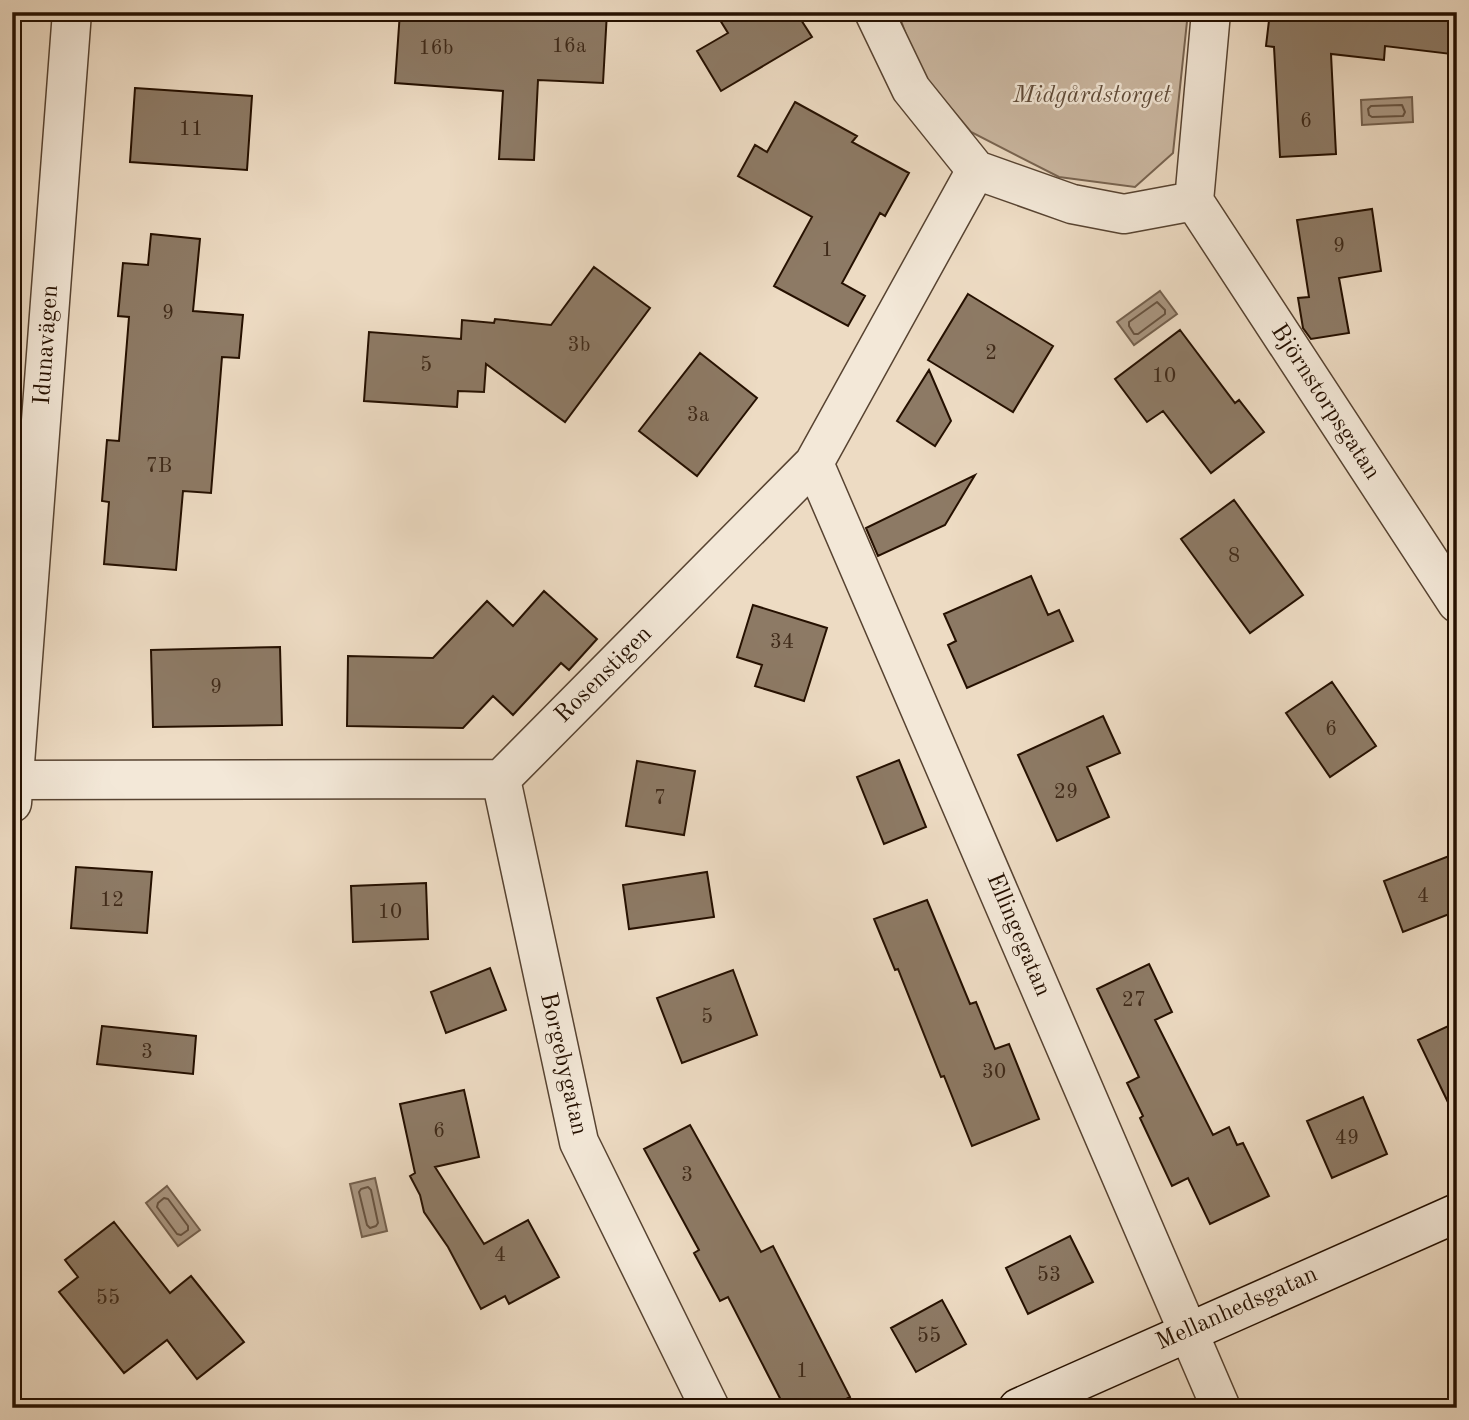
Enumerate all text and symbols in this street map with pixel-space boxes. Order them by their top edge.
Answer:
house number: 16a [552,36,586,57]
house number: 16b [418,38,454,59]
park label: Midgårdstorget [1012,84,1171,108]
house number: 6 [1300,111,1312,132]
house number: 11 [179,119,203,140]
house number: 9 [1333,236,1345,257]
house number: 1 [821,240,833,261]
street label: Idunavägen [31,284,63,406]
house number: 9 [162,303,174,324]
street label: Björnstorpsgatan [1266,320,1384,484]
house number: 3b [568,335,590,356]
house number: 2 [985,343,997,364]
house number: 5 [420,355,432,376]
house number: 10 [1152,366,1176,387]
house number: 3a [687,405,709,426]
house number: 7B [146,456,172,477]
house number: 8 [1228,546,1240,567]
street label: Rosenstigen [551,622,657,728]
house number: 34 [770,632,794,653]
house number: 9 [210,677,222,698]
house number: 6 [1325,719,1337,740]
house number: 29 [1054,782,1078,803]
house number: 7 [654,788,666,809]
street label: Ellingegatan [981,870,1055,1000]
house number: 4 [1417,886,1429,907]
house number: 12 [100,890,124,911]
house number: 10 [378,902,402,923]
street label: Borgebygatan [535,990,591,1138]
house number: 27 [1122,990,1146,1011]
house number: 5 [701,1007,713,1028]
house number: 3 [141,1042,153,1063]
house number: 30 [982,1062,1006,1083]
house number: 6 [433,1121,445,1142]
house number: 49 [1335,1128,1359,1149]
house number: 3 [681,1165,693,1186]
house number: 4 [494,1245,506,1266]
street label: Mellanhedsgatan [1153,1263,1321,1355]
house number: 53 [1037,1265,1061,1286]
house number: 55 [96,1288,120,1309]
house number: 55 [917,1326,941,1347]
house number: 1 [796,1361,808,1382]

